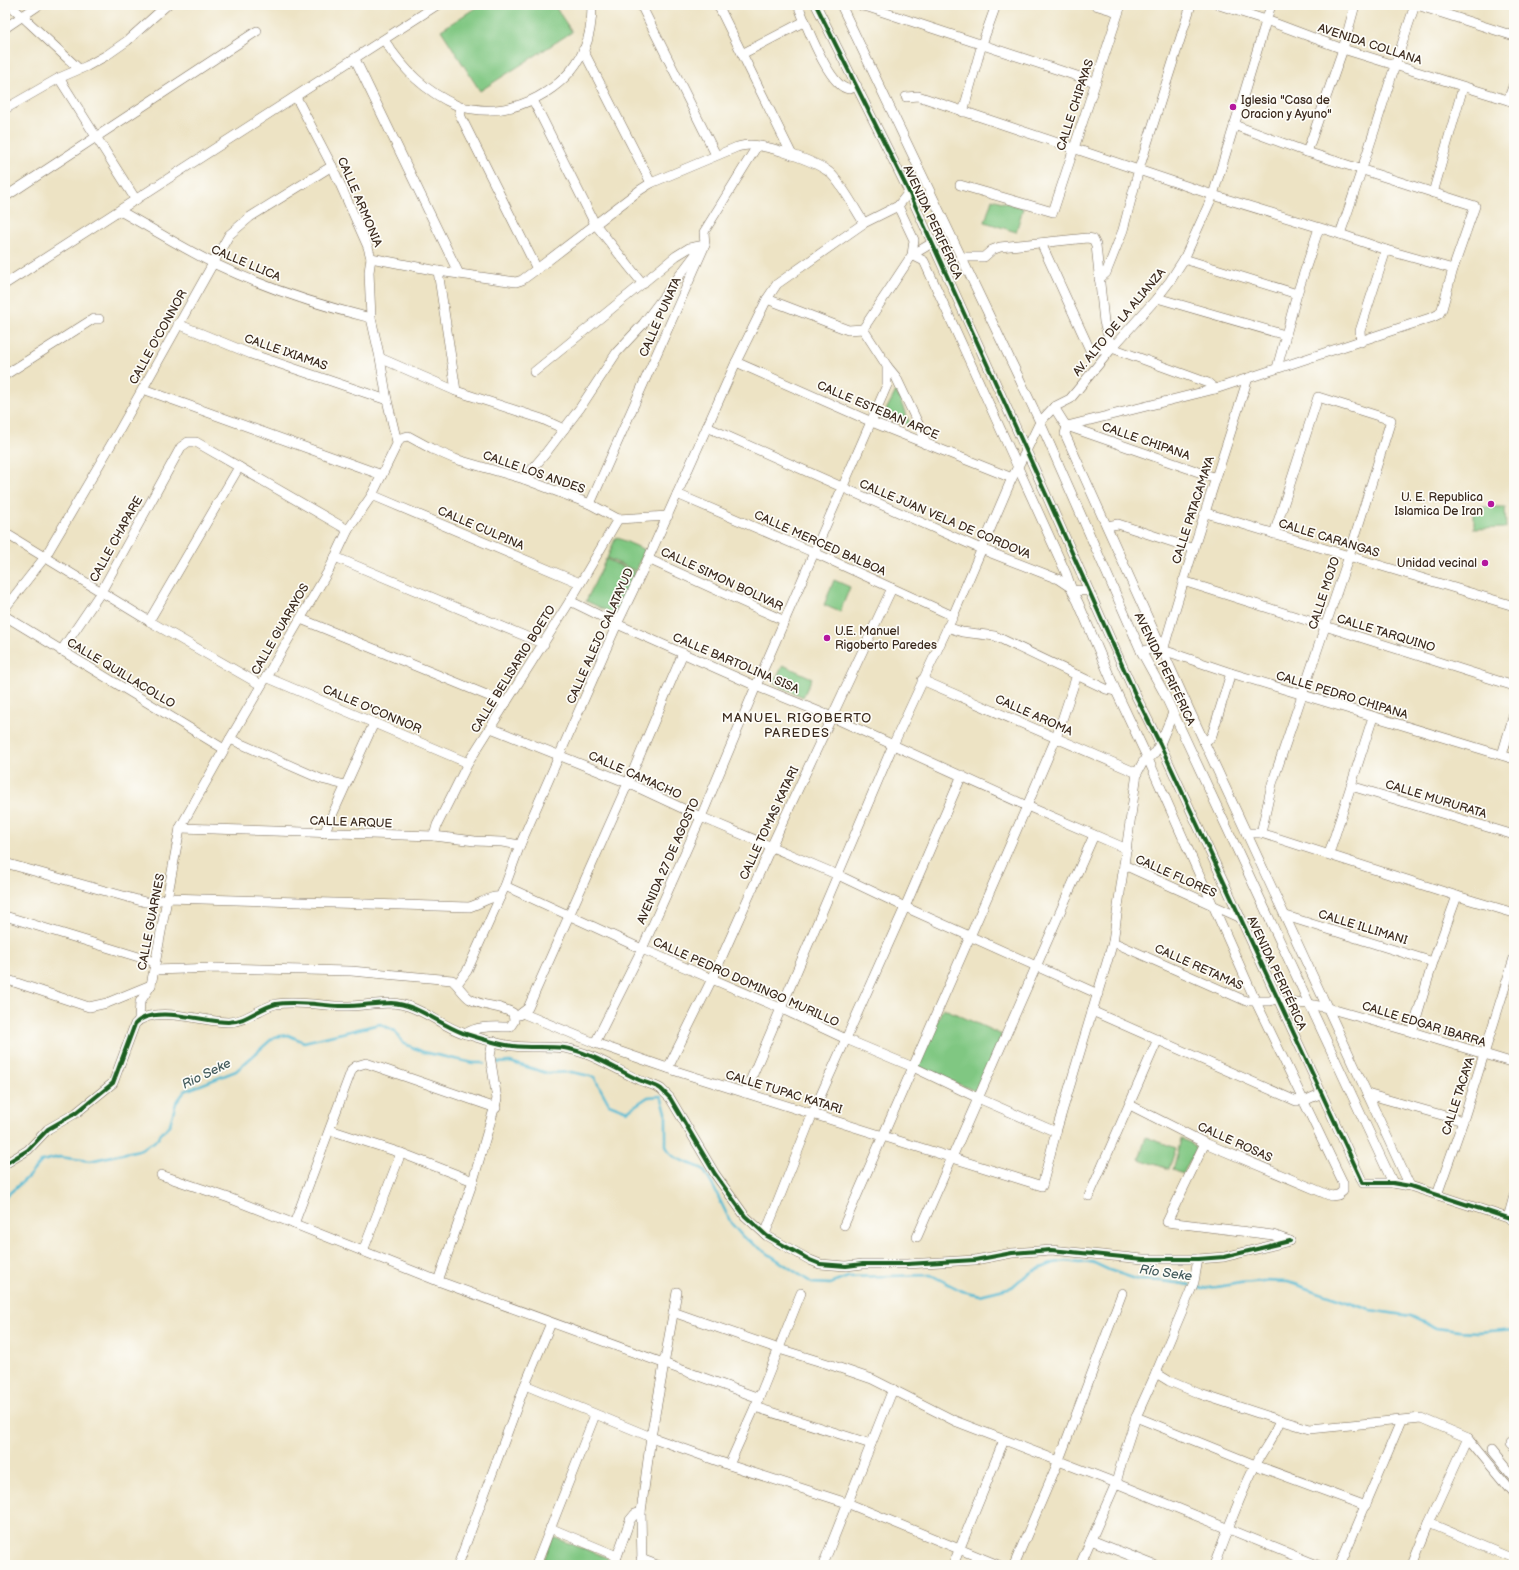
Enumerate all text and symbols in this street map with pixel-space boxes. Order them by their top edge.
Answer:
street label: AVENIDA COLLANA [1316,21,1424,69]
street label: CALLE CHIPAYAS [1054,57,1097,153]
place label: Iglesia "Casa de Oracion y Ayuno" [1241,93,1332,122]
marker: Iglesia "Casa de Oracion y Ayuno" [1228,102,1238,112]
street label: CALLE ARMONIA [334,155,386,250]
street label: AVENIDA PERIFÉRICA [900,162,967,282]
street label: CALLE LLICA [209,242,283,285]
street label: AV. ALTO DE LA ALIANZA [1070,265,1169,379]
street label: CALLE PUNATA [636,274,685,359]
street label: CALLE O'CONNOR [126,287,191,387]
street label: CALLE IXIAMAS [242,331,330,374]
street label: CALLE ESTEBAN ARCE [815,378,941,443]
street label: CALLE CHIPANA [1100,419,1193,464]
street label: CALLE LOS ANDES [481,448,587,497]
street label: CALLE PATACAMAYA [1169,454,1218,566]
street label: CALLE JUAN VELA DE CORDOVA [857,476,1033,563]
place label: U. E. Republica Islamica De Iran [1394,490,1483,519]
street label: CALLE CHAPARE [87,494,146,585]
marker: U. E. Republica Islamica De Iran [1486,499,1496,509]
street label: CALLE CULPINA [435,503,527,554]
street label: CALLE MERCED BALBOA [752,508,889,580]
street label: CALLE CARANGAS [1276,516,1381,561]
street label: CALLE SIMON BOLIVAR [658,544,786,615]
street label: CALLE MOJO [1306,555,1343,632]
place label: Unidad vecinal [1397,556,1477,571]
marker: Unidad vecinal [1480,558,1490,568]
street label: CALLE ALEJO CALATAYUD [564,566,637,706]
street label: CALLE GUARAYOS [248,581,313,678]
street label: CALLE BELISARIO BOETO [468,603,559,736]
street label: AVENIDA PERIFÉRICA [1131,610,1200,729]
street label: CALLE TARQUINO [1335,611,1437,656]
place label: U.E. Manuel Rigoberto Paredes [835,624,937,653]
street label: CALLE BARTOLINA SISA [670,630,802,697]
marker: U.E. Manuel Rigoberto Paredes [822,633,832,643]
street label: CALLE QUILLACOLLO [64,635,178,712]
street label: CALLE PEDRO CHIPANA [1274,668,1410,723]
street label: CALLE O'CONNOR [320,682,424,737]
street label: CALLE AROMA [993,692,1076,740]
district label: MANUEL RIGOBERTO PAREDES [722,710,872,741]
street label: CALLE CAMACHO [586,748,684,803]
street label: CALLE TOMAS KATARI [737,764,802,882]
street label: CALLE MURURATA [1383,777,1489,822]
street label: AVENIDA 27 DE AGOSTO [634,796,703,927]
street label: CALLE ARQUE [309,814,393,831]
street label: CALLE FLORES [1133,852,1219,901]
street label: CALLE GUARNES [135,872,168,972]
street label: CALLE ILLIMANI [1316,907,1410,948]
street label: AVENIDA PERIFÉRICA [1244,913,1311,1033]
street label: CALLE PEDRO DOMINGO MURILLO [650,934,841,1030]
street label: CALLE RETAMAS [1152,941,1245,994]
street label: CALLE EDGAR IBARRA [1360,998,1488,1051]
street label: CALLE TACAYA [1439,1054,1478,1137]
water label: Rio Seke [179,1055,234,1093]
street label: CALLE TUPAC KATARI [724,1068,844,1117]
street label: CALLE ROSAS [1195,1119,1275,1166]
water label: Río Seke [1139,1261,1194,1285]

